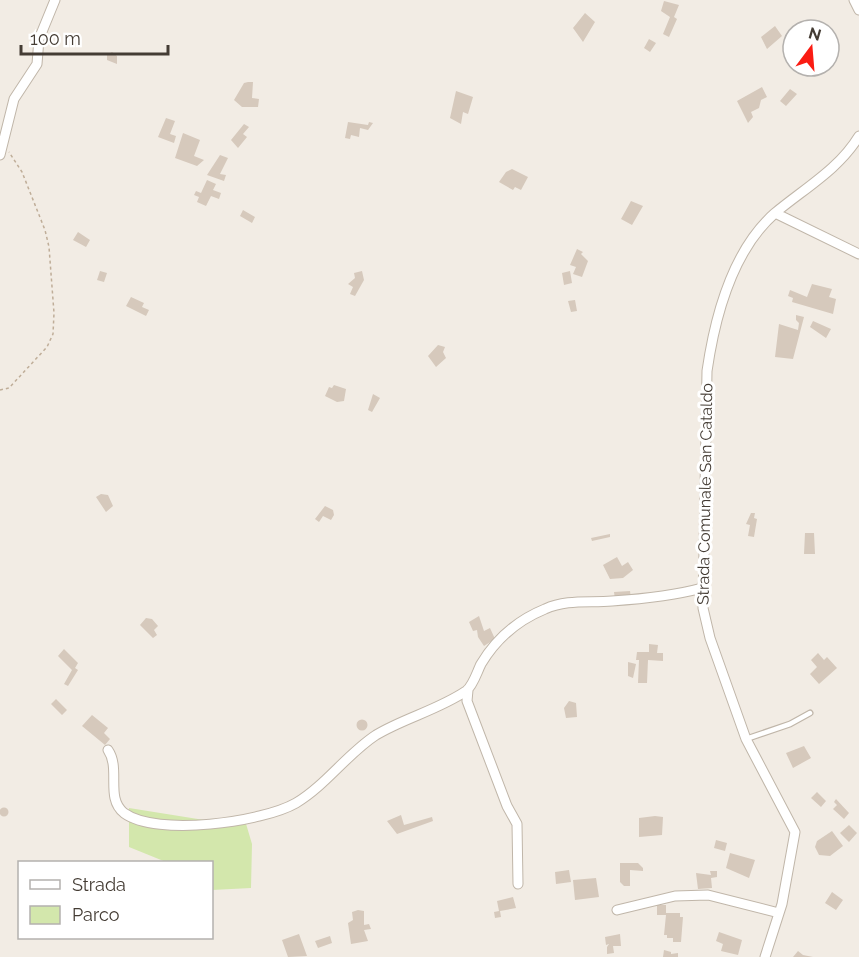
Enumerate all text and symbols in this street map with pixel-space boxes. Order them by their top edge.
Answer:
scale bar [21,18,168,56]
north arrow [781,18,841,78]
text: N [807,23,823,45]
text: 100 m [30,28,81,49]
street label: Strada Comunale San Cataldo [694,383,716,605]
legend [18,861,213,939]
text: Strada [72,874,126,895]
text: Parco [72,904,120,925]

